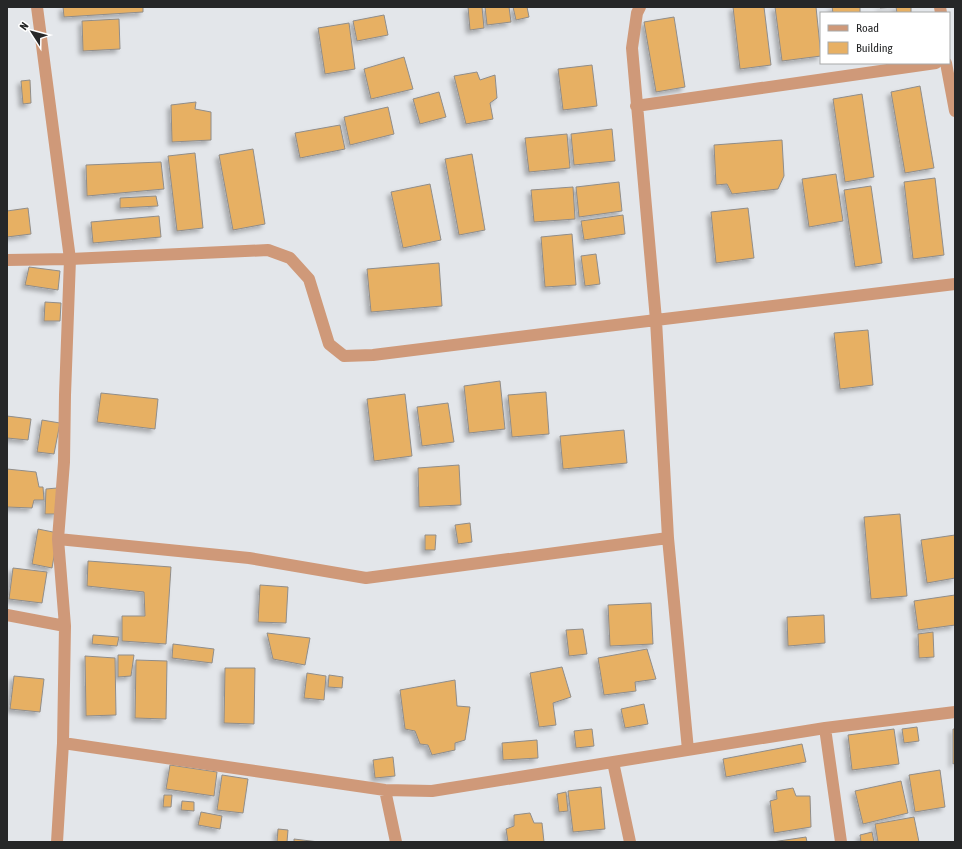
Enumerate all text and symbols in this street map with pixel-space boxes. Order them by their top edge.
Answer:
north arrow [12,12,52,52]
legend [820,12,950,64]
text: N [17,20,31,32]
text: Road [856,21,879,35]
text: Building [856,41,894,55]

